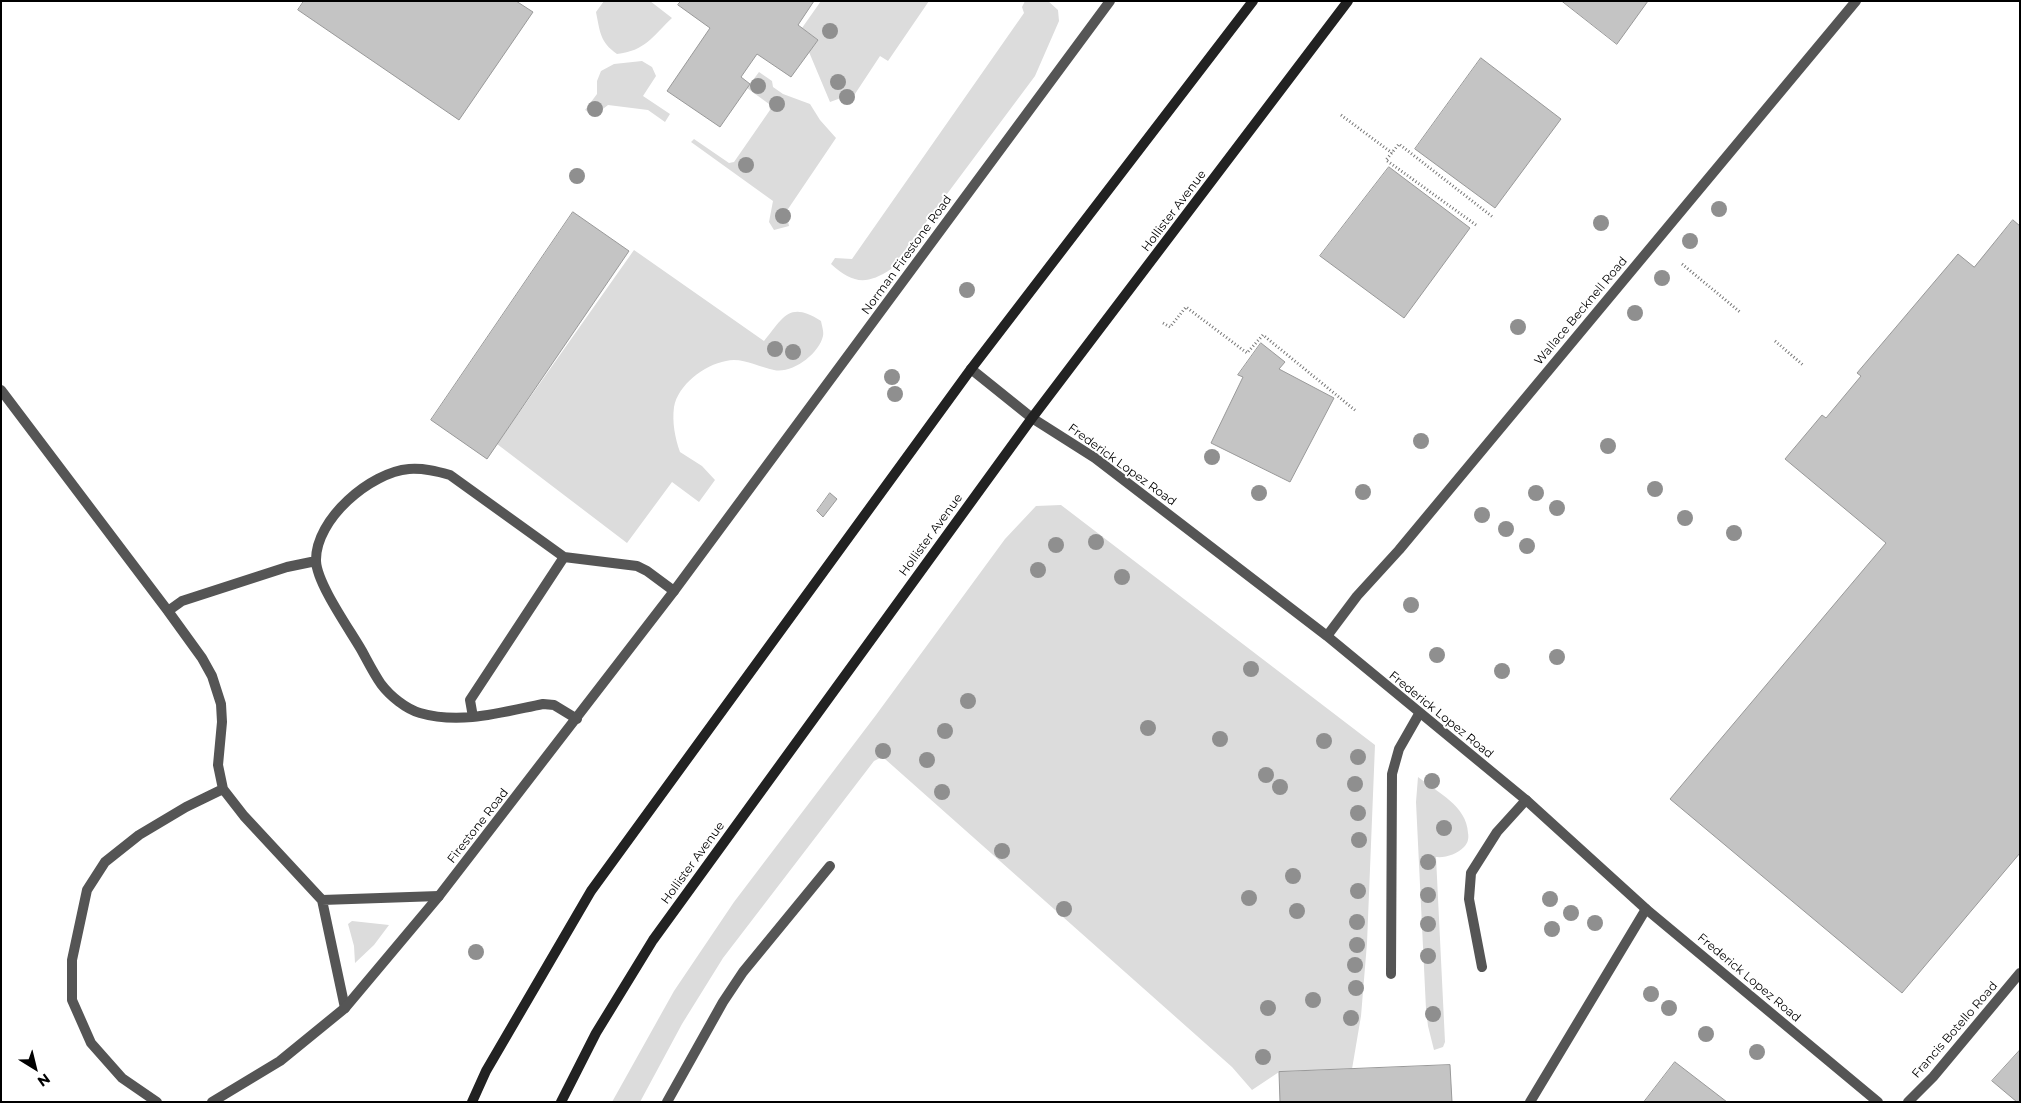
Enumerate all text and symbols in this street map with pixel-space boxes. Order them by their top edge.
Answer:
street label: Hollister Avenue [1139,168,1209,254]
street label: Norman Firestone Road [859,193,955,317]
street label: Wallace Becknell Road [1532,254,1630,368]
street label: Frederick Lopez Road [1065,421,1179,509]
street label: Hollister Avenue [896,491,966,579]
street label: Frederick Lopez Road [1386,668,1496,762]
street label: Firestone Road [444,786,512,866]
street label: Hollister Avenue [658,819,728,907]
street label: Frederick Lopez Road [1695,931,1803,1025]
street label: Francis Botello Road [1909,979,2001,1081]
north arrow [10,1043,60,1093]
text: N [34,1070,54,1091]

